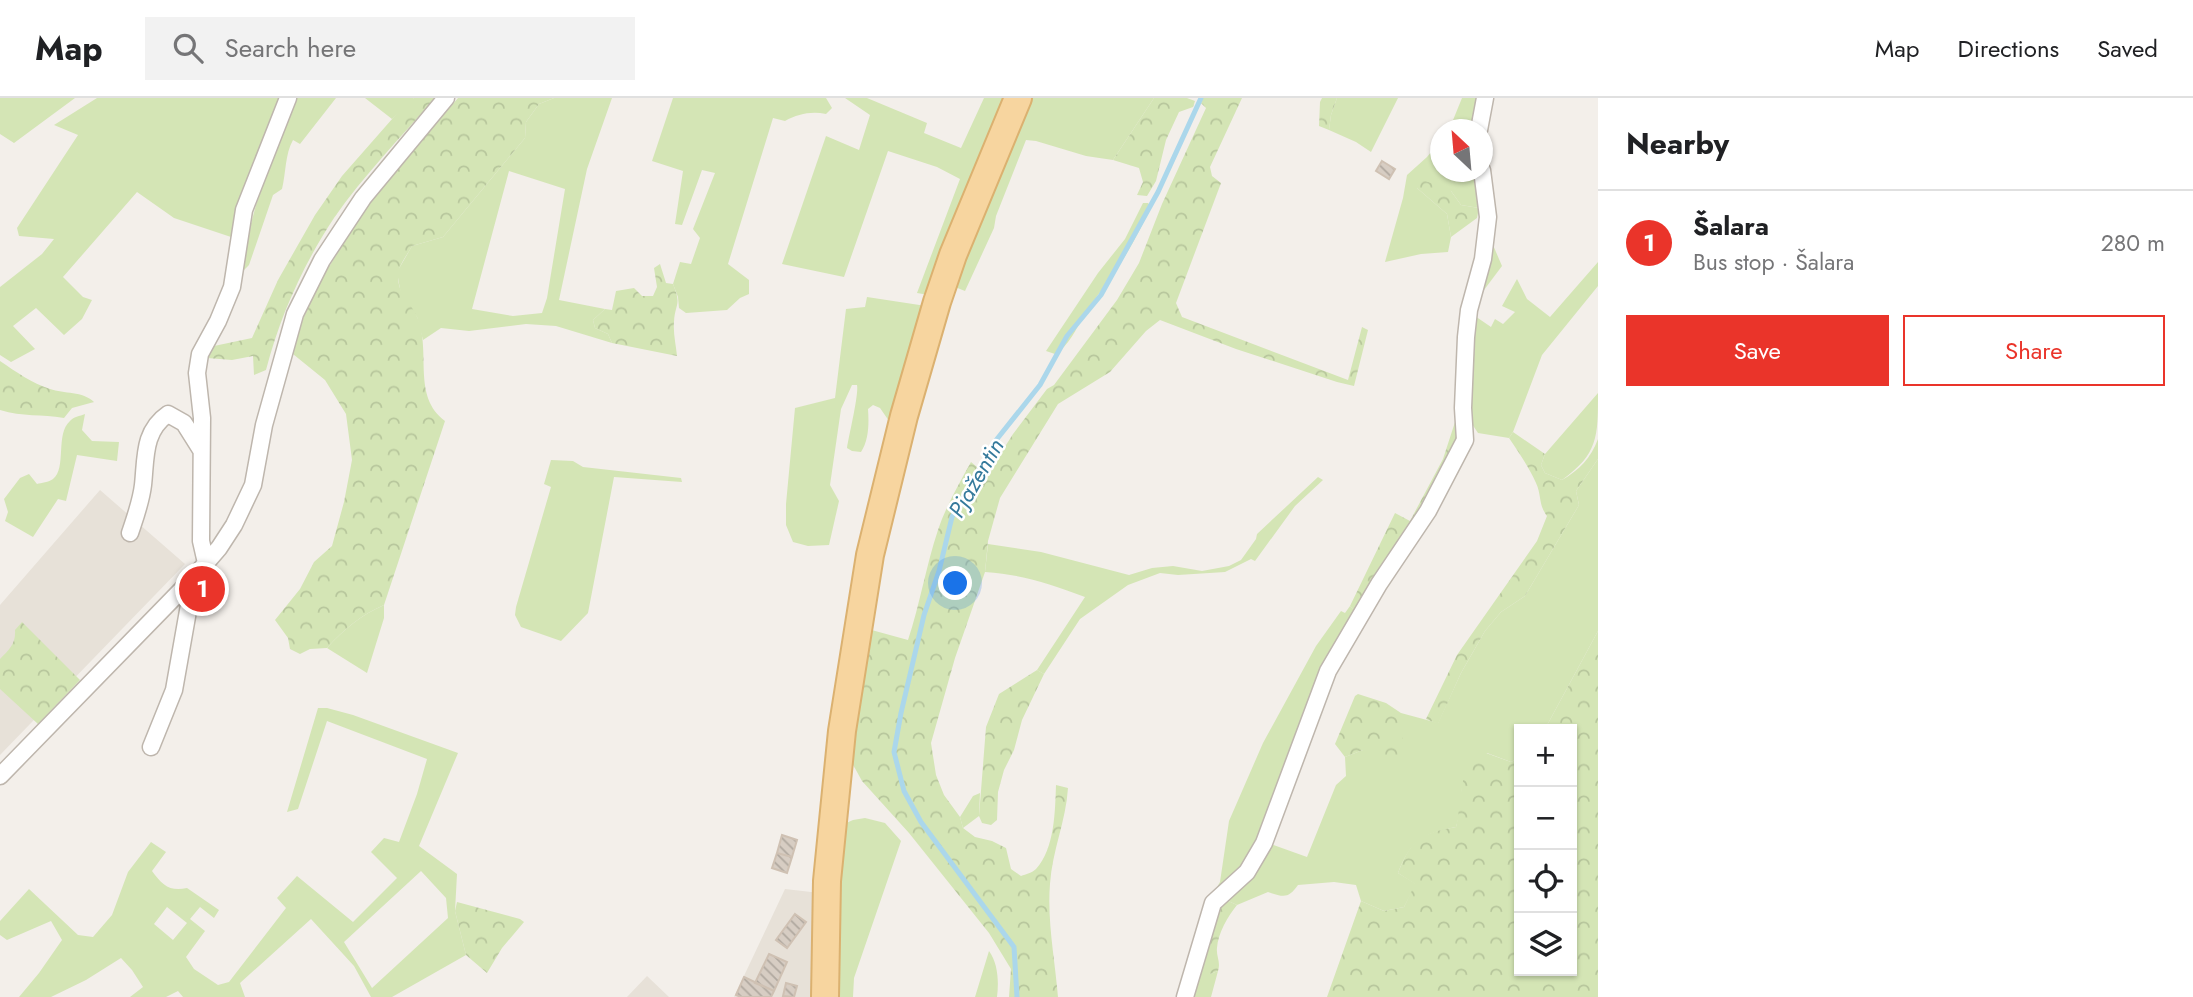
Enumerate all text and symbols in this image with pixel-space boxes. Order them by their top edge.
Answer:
search box [145,17,635,80]
text: Map [35,25,103,72]
icon: search [169,29,207,67]
text: Search here [225,29,356,67]
text: Map [1875,31,1920,66]
text: Directions [1958,31,2059,66]
text: Saved [2097,31,2158,66]
north arrow [1430,119,1493,182]
text: Nearby [1626,122,1729,165]
text: Šalara [1693,207,1769,245]
text: 1 [1643,226,1655,260]
text: 280 m [2101,226,2165,260]
text: Bus stop · Šalara [1693,245,1854,279]
button: Save [1626,315,1889,386]
button: Share [1903,315,2165,386]
water label: Pjažentin [940,432,1012,524]
pin: 1 [179,563,225,615]
your location [938,566,972,600]
map controls [1514,724,1577,976]
button: + [1514,724,1577,787]
button: − [1514,787,1577,850]
button: locate [1514,850,1577,913]
button: layers [1514,913,1577,976]

